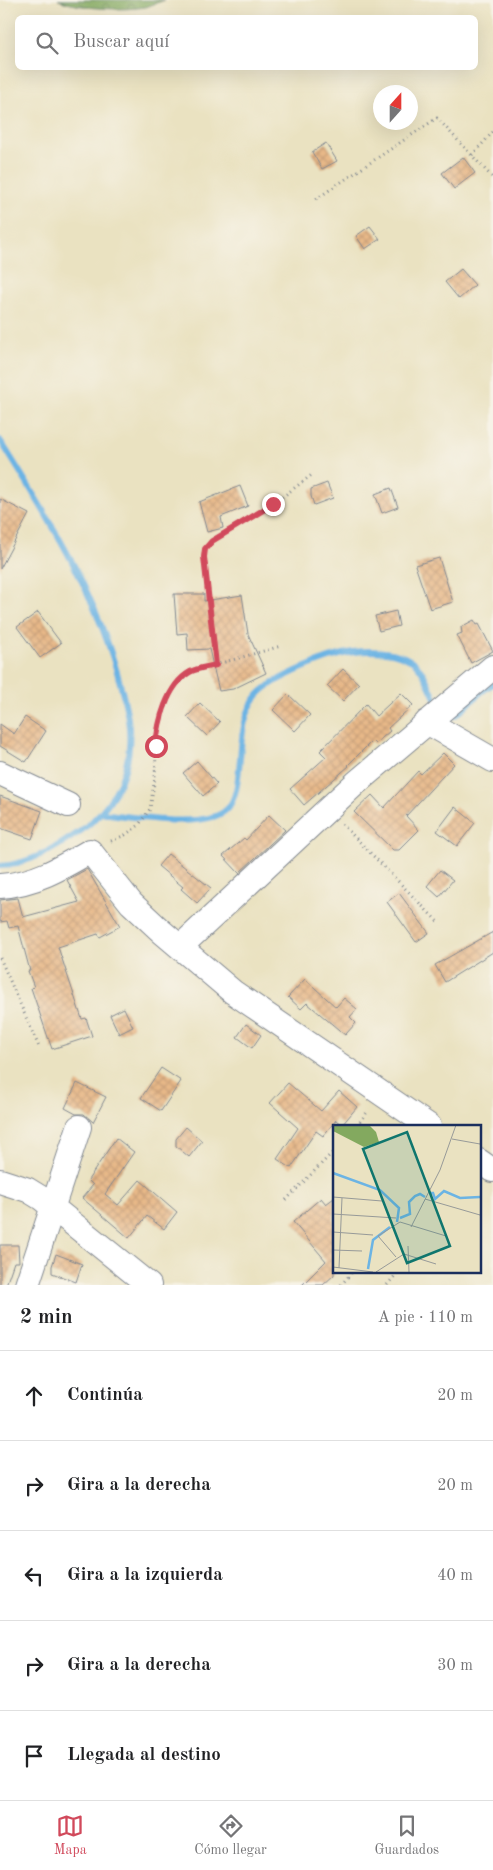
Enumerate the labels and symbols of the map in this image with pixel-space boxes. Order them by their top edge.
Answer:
north arrow [373,85,418,130]
route end [262,493,285,516]
route start [145,735,168,758]
inset map [333,1125,480,1272]

